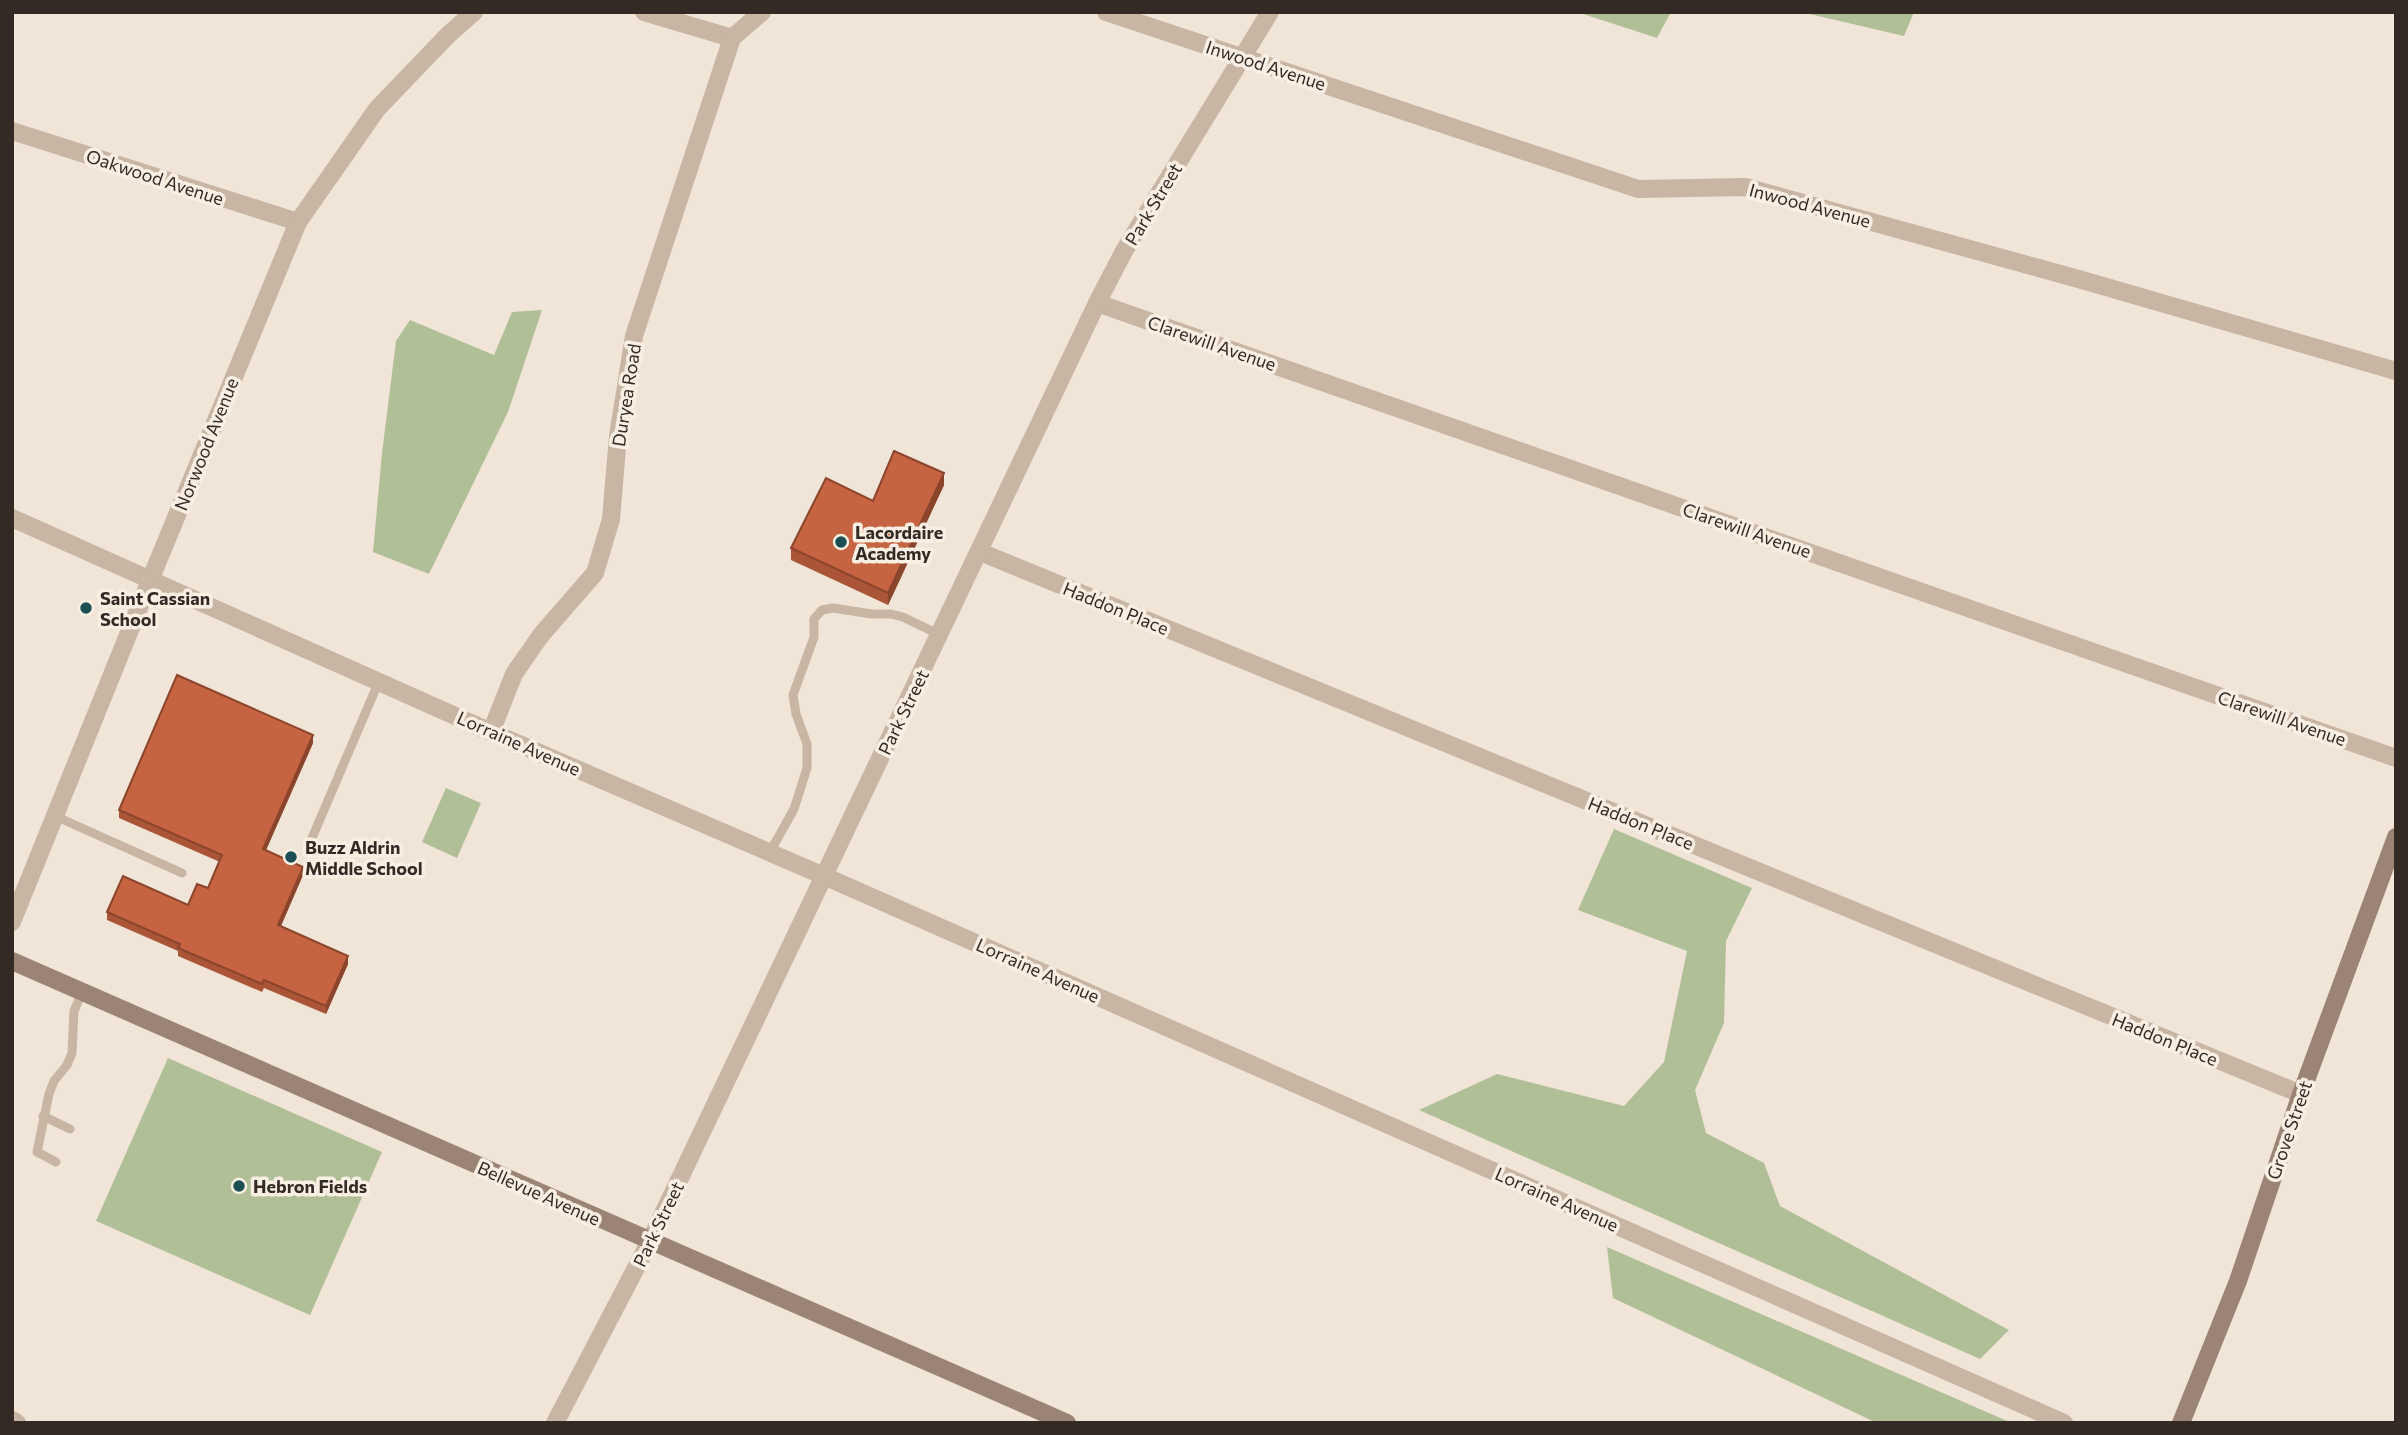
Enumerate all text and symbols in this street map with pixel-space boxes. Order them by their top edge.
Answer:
street label: Inwood Avenue [1203,35,1329,95]
street label: Oakwood Avenue [83,144,227,210]
street label: Park Street [1120,159,1186,249]
street label: Inwood Avenue [1747,178,1873,232]
street label: Clarewill Avenue [1145,311,1279,375]
street label: Duryea Road [607,342,645,448]
street label: Norwood Avenue [169,375,243,513]
street label: Clarewill Avenue [1680,498,1814,562]
place label: Lacordaire Academy [855,521,943,564]
marker: Lacordaire Academy [833,534,849,550]
street label: Haddon Place [1060,577,1172,639]
place label: Saint Cassian School [100,587,210,630]
marker: Saint Cassian School [78,600,94,616]
street label: Park Street [873,666,933,758]
street label: Clarewill Avenue [2215,686,2349,750]
street label: Lorraine Avenue [454,706,584,780]
street label: Haddon Place [1585,792,1697,854]
place label: Buzz Aldrin Middle School [305,836,423,879]
marker: Buzz Aldrin Middle School [283,849,299,865]
street label: Lorraine Avenue [973,933,1103,1007]
street label: Haddon Place [2109,1008,2221,1070]
street label: Grove Street [2262,1078,2316,1182]
street label: Bellevue Avenue [474,1156,604,1230]
street label: Lorraine Avenue [1492,1162,1622,1236]
place label: Hebron Fields [253,1175,367,1197]
marker: Hebron Fields [231,1178,247,1194]
street label: Park Street [628,1178,688,1270]

